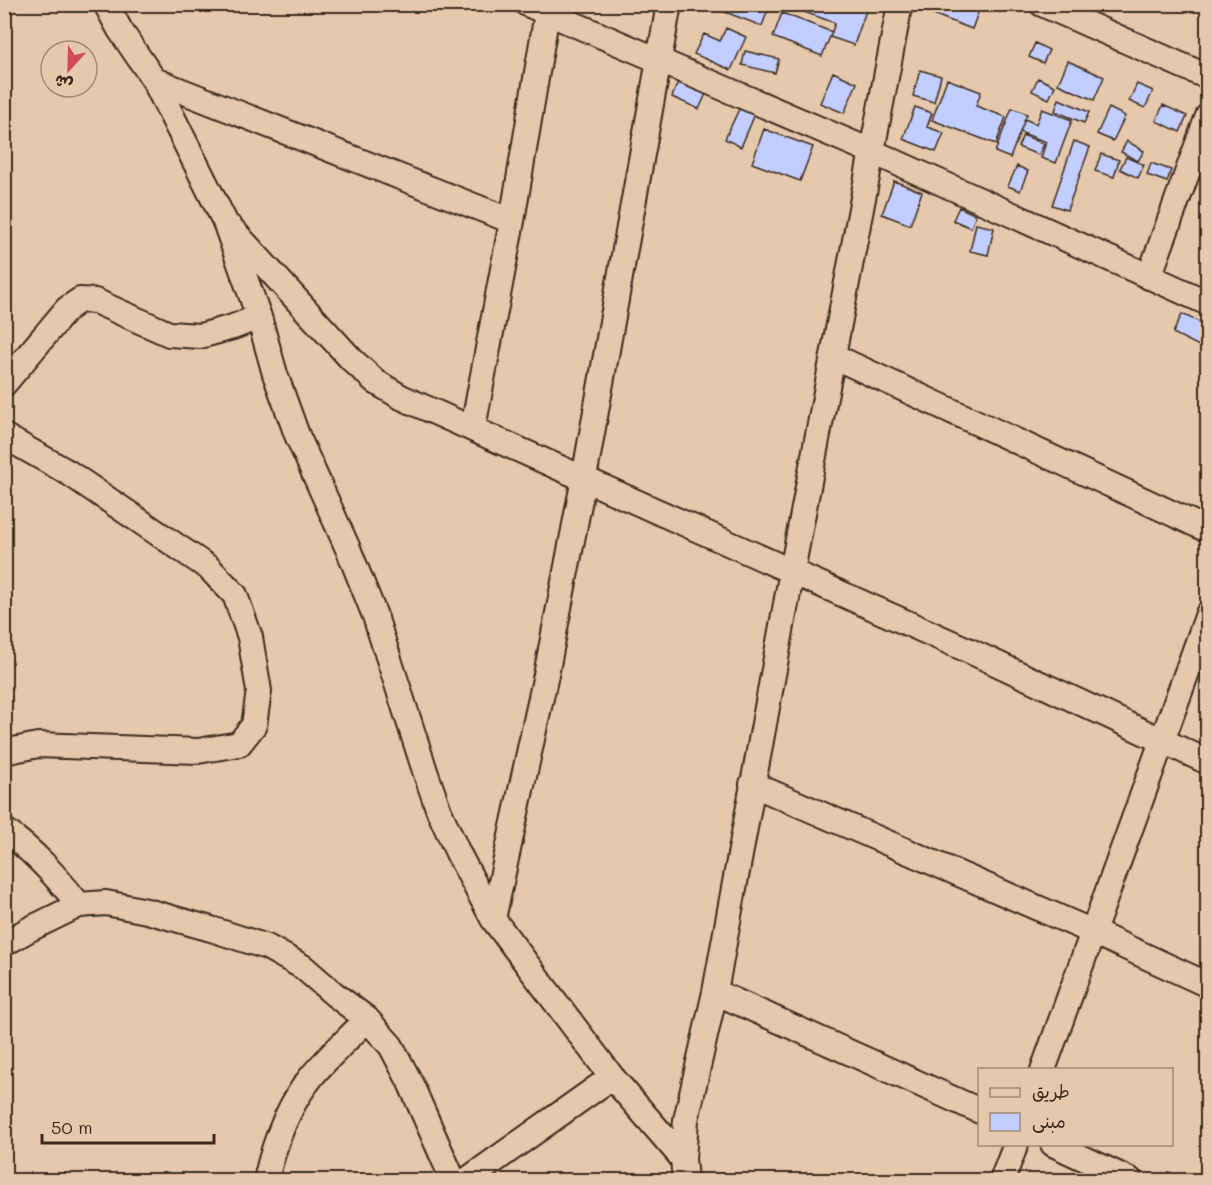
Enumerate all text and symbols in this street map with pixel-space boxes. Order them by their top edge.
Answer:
north arrow [39,39,99,99]
text: ش [51,70,75,96]
legend [978,1068,1173,1146]
text: طريق [1032,1079,1070,1103]
scale bar [42,1107,214,1145]
text: مبنى [1032,1109,1066,1133]
text: 50 m [51,1115,93,1139]

